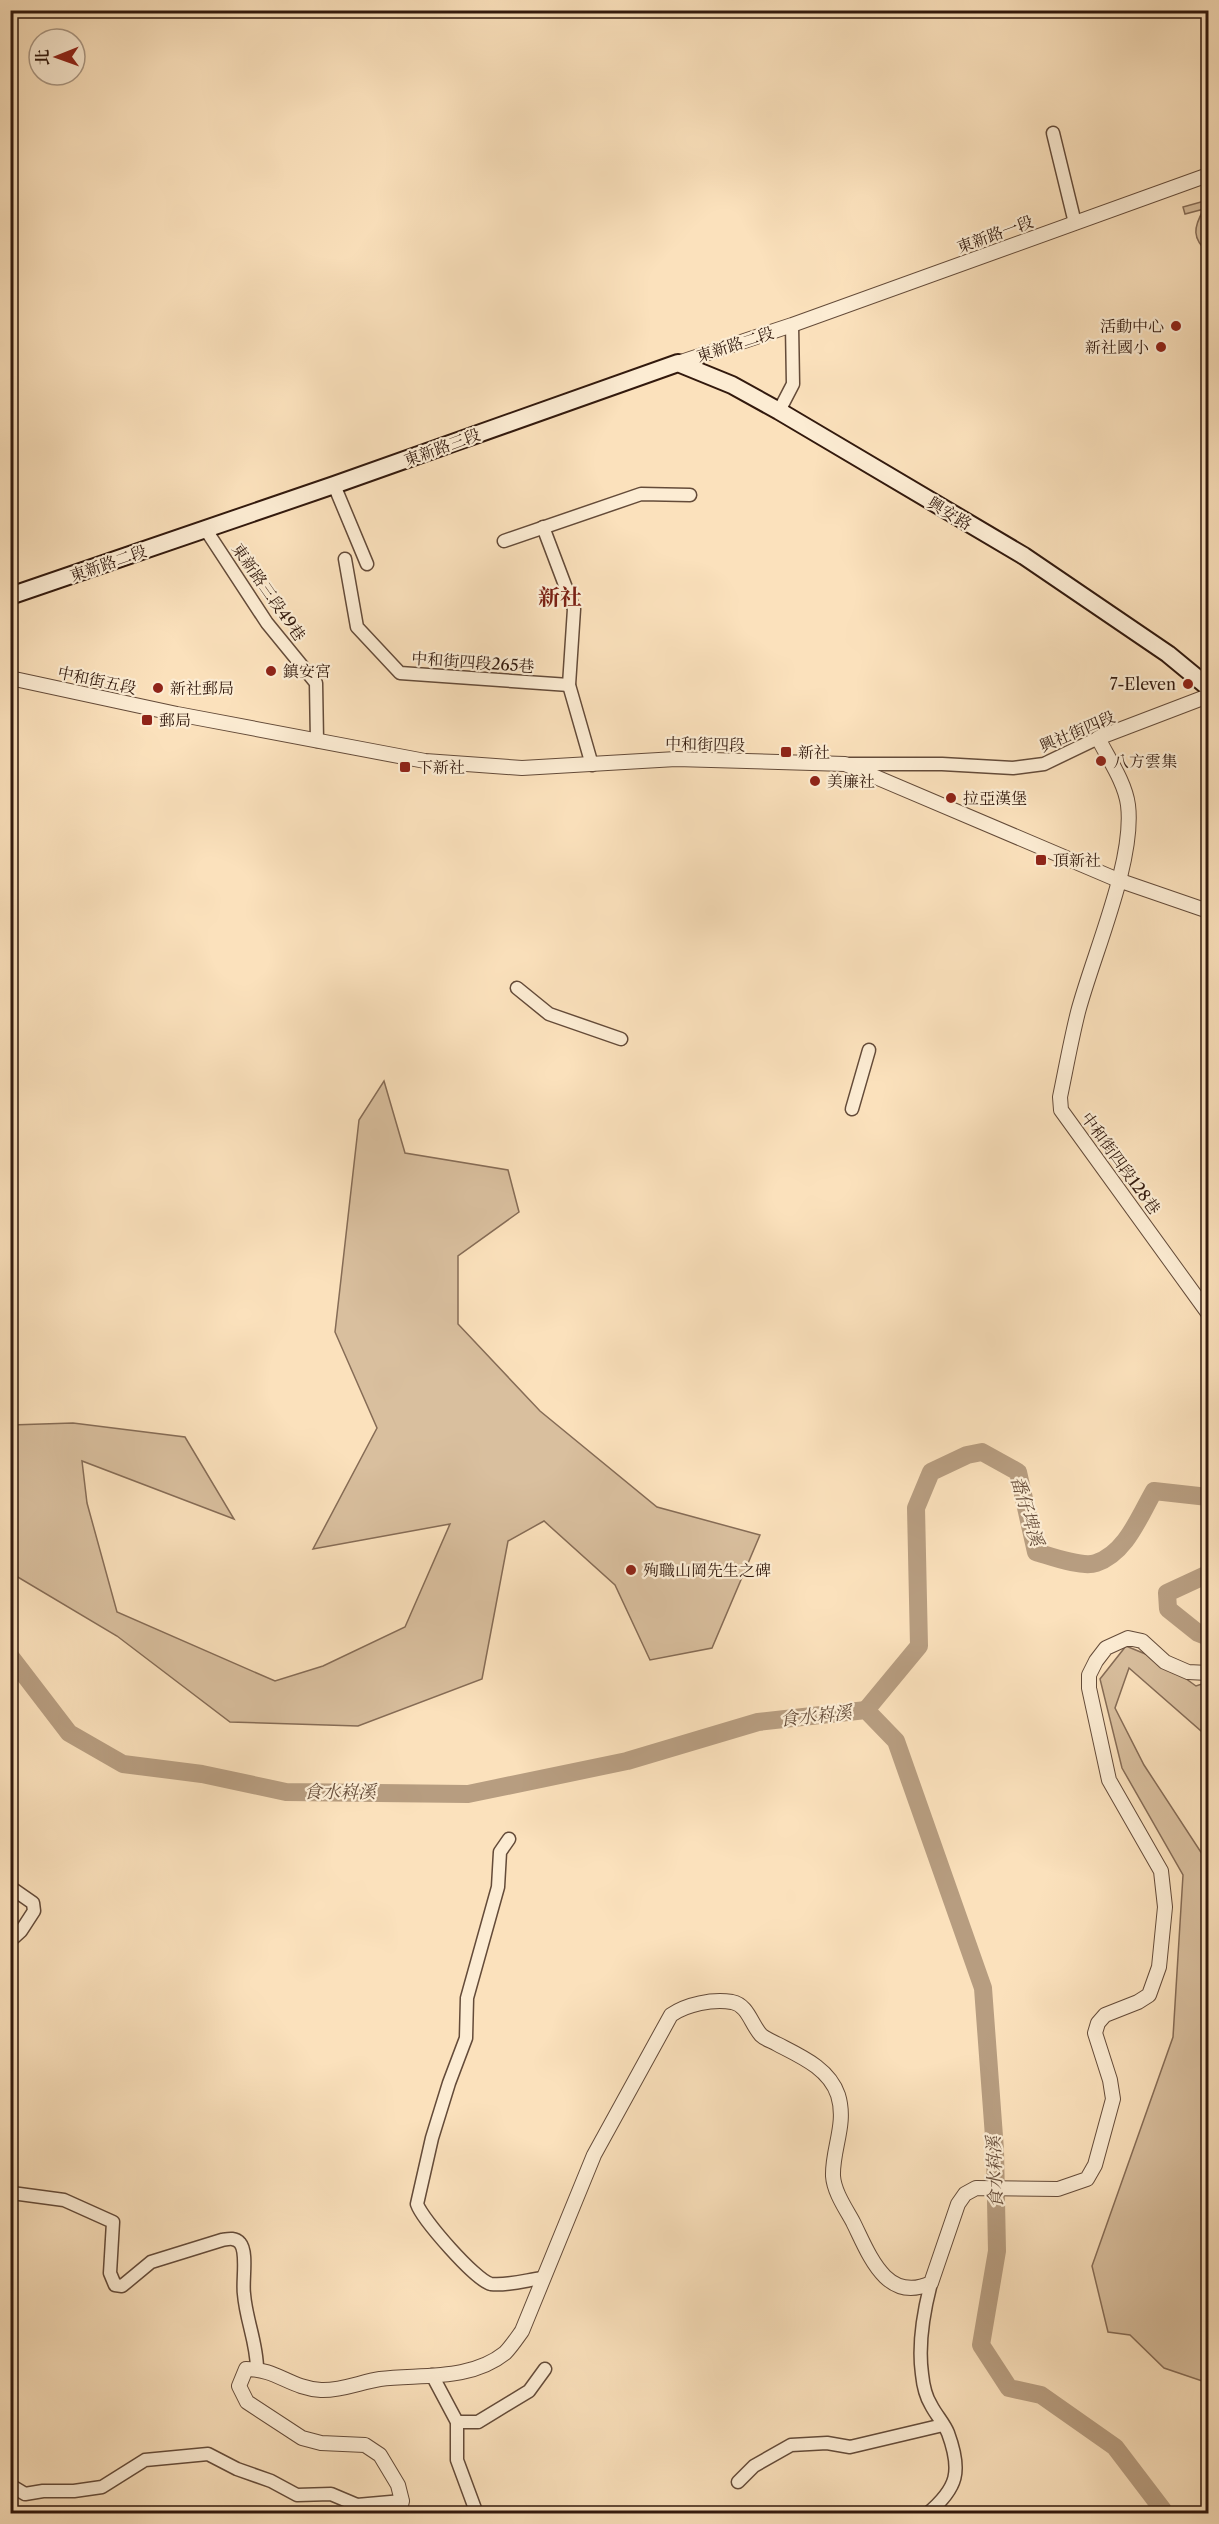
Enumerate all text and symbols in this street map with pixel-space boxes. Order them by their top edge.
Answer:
north arrow [27,27,87,87]
text: 北 [32,49,52,65]
street label: 東新路一段 [954,211,1036,257]
place label: 活動中心 [1100,316,1164,336]
marker: 活動中心 [1169,319,1183,333]
street label: 東新路二段 [694,322,776,366]
place label: 新社國小 [1085,337,1149,357]
marker: 新社國小 [1154,340,1168,354]
street label: 東新路三段 [401,424,483,470]
street label: 興安路 [924,492,976,534]
street label: 東新路三段49巷 [228,539,310,645]
street label: 東新路二段 [67,541,149,585]
district label: 新社 [538,584,582,611]
street label: 中和街四段265巷 [411,648,535,676]
place label: 鎮安宮 [283,661,331,681]
street label: 中和街五段 [56,662,138,698]
marker: 鎮安宮 [264,664,278,678]
place label: 7-Eleven [1110,674,1176,694]
marker: 7-Eleven [1181,677,1195,691]
place label: 新社郵局 [170,678,234,698]
marker: 新社郵局 [151,681,165,695]
street label: 興社街四段 [1036,706,1118,756]
place label: 郵局 [159,710,191,730]
marker: 郵局 [140,713,154,727]
street label: 中和街四段 [665,733,745,755]
place label: 新社 [798,742,830,762]
marker: 新社 [779,745,793,759]
place label: 八方雲集 [1113,751,1177,771]
marker: 八方雲集 [1094,754,1108,768]
place label: 下新社 [417,757,465,777]
marker: 下新社 [398,760,412,774]
place label: 美廉社 [827,771,875,791]
marker: 美廉社 [808,774,822,788]
place label: 拉亞漢堡 [963,788,1027,808]
marker: 拉亞漢堡 [944,791,958,805]
place label: 頂新社 [1053,850,1101,870]
marker: 頂新社 [1034,853,1048,867]
street label: 中和街四段128巷 [1077,1108,1165,1218]
water label: 番仔埤溪 [1006,1473,1049,1551]
place label: 殉職山岡先生之碑 [643,1560,771,1580]
marker: 殉職山岡先生之碑 [624,1563,638,1577]
water label: 食水嵙溪 [779,1701,855,1731]
water label: 食水嵙溪 [304,1781,378,1803]
water label: 食水嵙溪 [983,2134,1007,2208]

